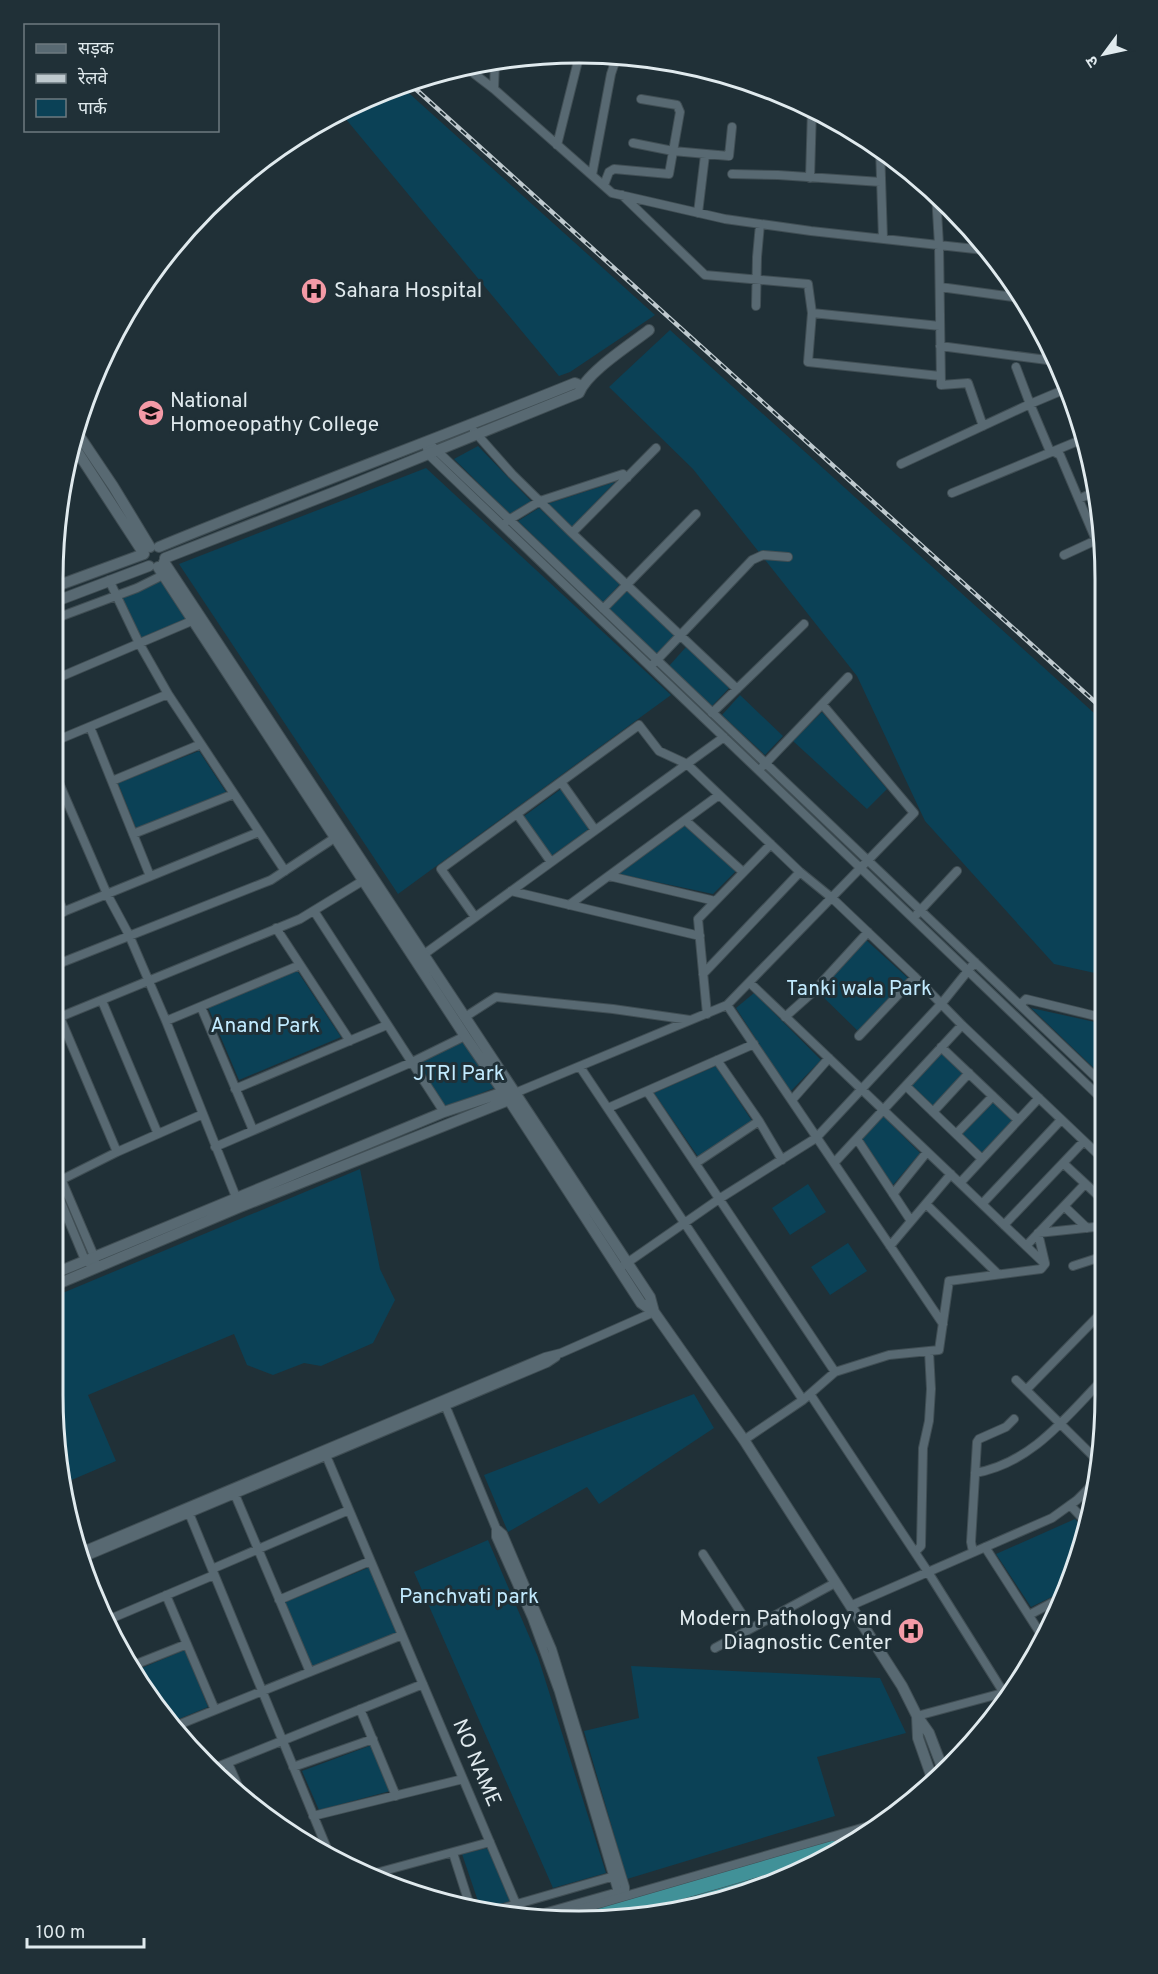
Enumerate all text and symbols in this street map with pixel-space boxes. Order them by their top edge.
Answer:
legend [24,24,219,132]
north arrow [1074,24,1134,84]
text: सड़क [78,38,115,61]
text: उ [1082,51,1104,70]
text: रेलवे [77,67,109,91]
text: पार्क [78,97,108,121]
hospital icon: Sahara Hospital [299,276,329,306]
place label: Sahara Hospital [334,278,482,305]
place label: National Homoeopathy College [170,388,379,439]
school or university icon: National Homoeopathy College [136,398,166,428]
park label: Tanki wala Park [786,976,932,1003]
park label: Anand Park [210,1013,320,1040]
park label: JTRI Park [413,1061,505,1088]
park label: Panchvati park [399,1584,539,1611]
place label: Modern Pathology and Diagnostic Center [679,1606,892,1657]
hospital icon: Modern Pathology and Diagnostic Center [896,1616,926,1646]
street label: NO NAME [445,1715,507,1811]
scale bar [27,1911,144,1949]
text: 100 m [36,1922,85,1945]

